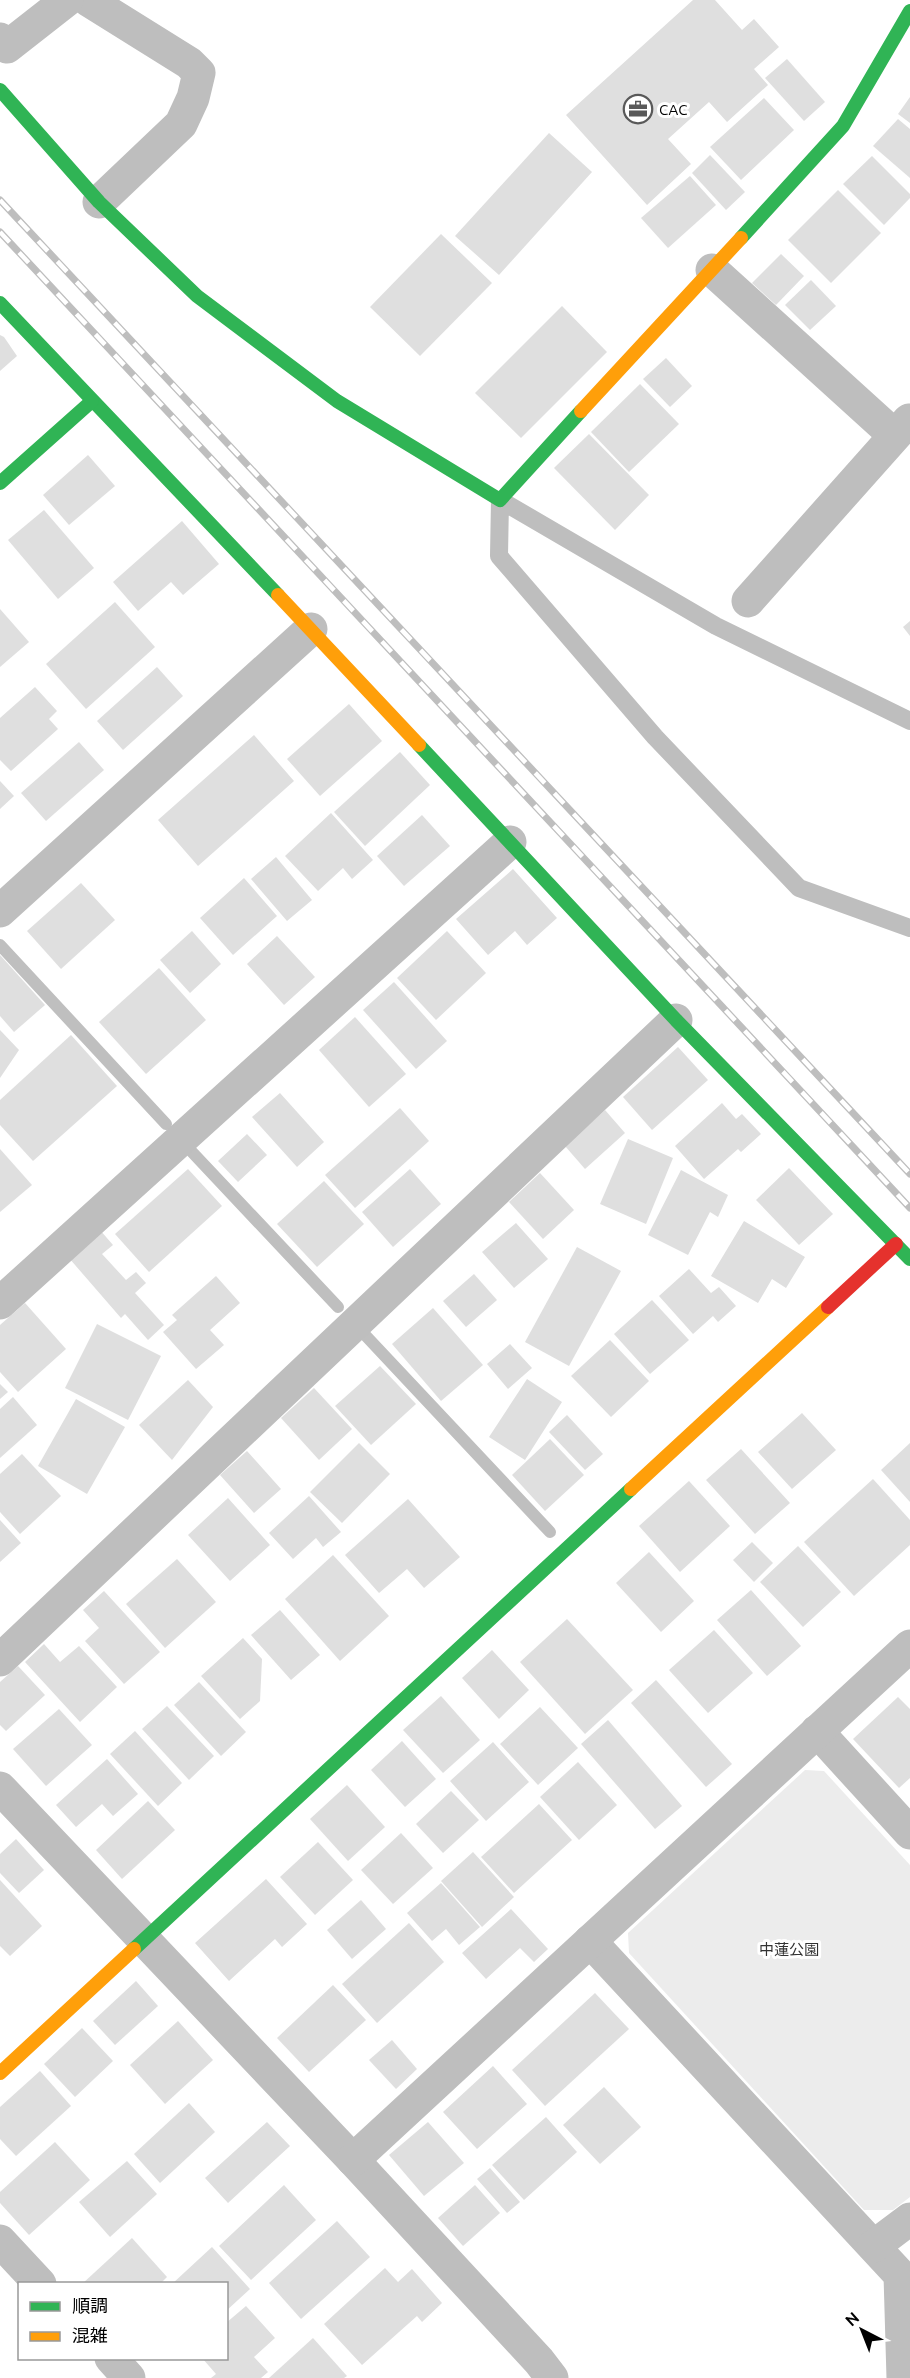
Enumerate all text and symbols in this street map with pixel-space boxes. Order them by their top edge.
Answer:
office icon: CAC [622,93,654,125]
place label: CAC [659,101,687,118]
park label: 中蓮公園 [759,1941,819,1958]
legend [18,2282,228,2360]
text: 順調 [72,2295,108,2315]
north arrow [832,2300,892,2360]
text: N [842,2308,862,2330]
text: 混雑 [72,2325,108,2345]

